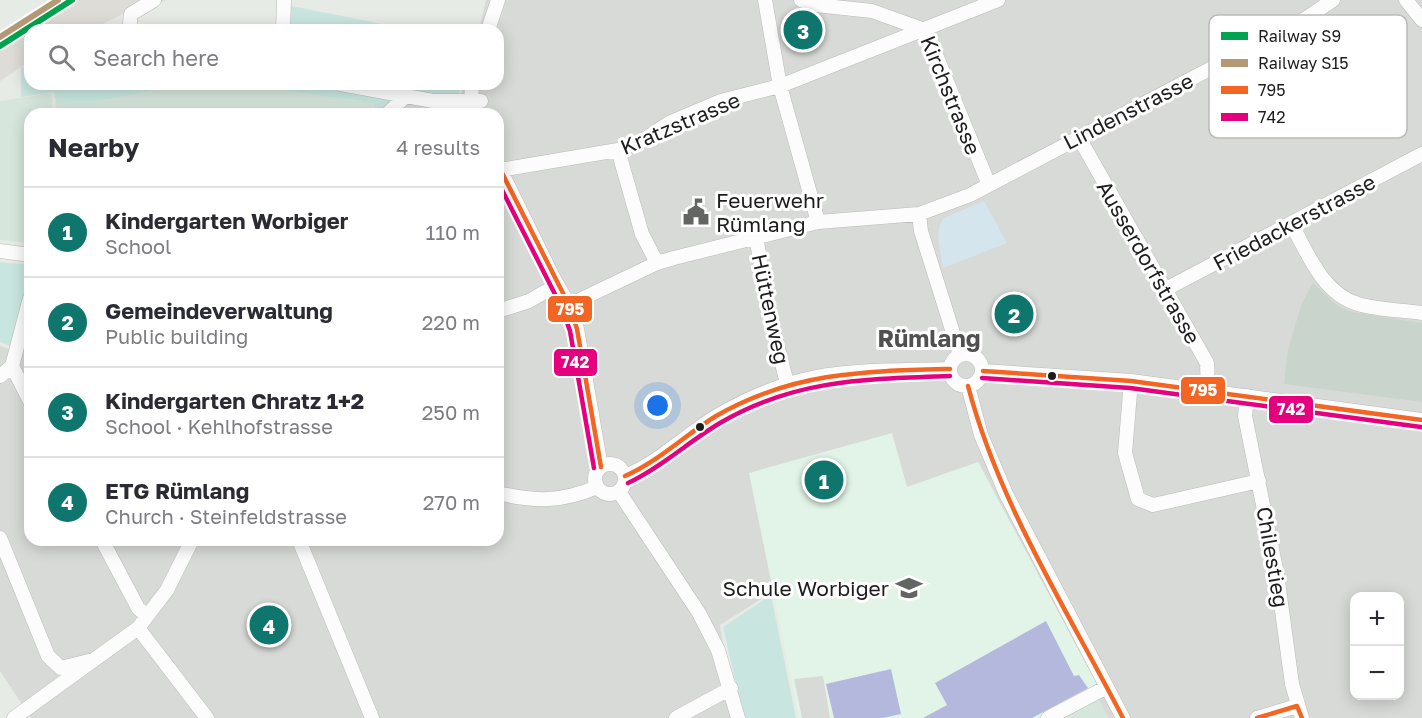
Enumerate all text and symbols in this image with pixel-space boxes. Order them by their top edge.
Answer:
pin: 3 [784,8,822,52]
legend [1209,15,1407,138]
search box [24,24,504,90]
text: Railway S9 [1258,26,1341,46]
street label: Kirchstrasse [915,32,987,158]
icon: search [45,41,78,74]
text: Search here [93,44,219,71]
text: Railway S15 [1258,53,1349,73]
street label: Lindenstrasse [1059,67,1197,155]
text: 795 [1258,80,1285,100]
street label: Kratzstrasse [616,86,744,160]
text: 742 [1258,107,1286,127]
text: Nearby [48,132,139,163]
text: 4 results [396,135,480,159]
street label: Friedackerstrasse [1208,168,1380,276]
street label: Ausserdorfstrasse [1092,176,1206,348]
place label: Feuerwehr Rümlang [716,187,824,237]
public building icon: Feuerwehr Rümlang [681,197,711,227]
text: Kindergarten Worbiger [105,207,348,234]
text: 1 [62,220,73,244]
text: 110 m [426,220,480,244]
text: School [105,234,171,258]
street label: Hüttenweg [747,251,795,367]
pin: 2 [994,292,1034,336]
line badge: 795 [547,295,593,323]
text: Gemeindeverwaltung [105,297,333,324]
text: 795 [556,299,585,319]
text: 2 [61,310,74,334]
text: 220 m [422,310,480,334]
district label: Rümlang [878,323,980,352]
text: Public building [105,324,248,348]
line badge: 742 [553,348,598,377]
text: 742 [561,352,589,372]
unlabelled marker [1046,370,1058,382]
line badge: 795 [1180,376,1226,405]
text: 795 [1189,380,1218,400]
text: Kindergarten Chratz 1+2 [105,387,364,414]
your location [643,391,672,420]
line badge: 742 [1268,395,1314,424]
text: 742 [1277,399,1305,419]
text: 3 [61,400,74,424]
text: 250 m [422,400,480,424]
text: School · Kehlhofstrasse [105,414,333,438]
unlabelled marker [694,421,706,433]
pin: 1 [804,458,844,502]
text: ETG Rümlang [105,477,249,504]
text: 4 [61,490,74,514]
text: 270 m [423,490,480,514]
text: Church · Steinfeldstrasse [105,504,347,528]
street label: Chilestieg [1251,505,1295,609]
school or university icon: Schule Worbiger [894,573,924,603]
place label: Schule Worbiger [723,575,889,601]
map controls [1350,592,1404,700]
button: + [1350,592,1404,646]
pin: 4 [250,602,288,648]
button: − [1350,646,1404,700]

